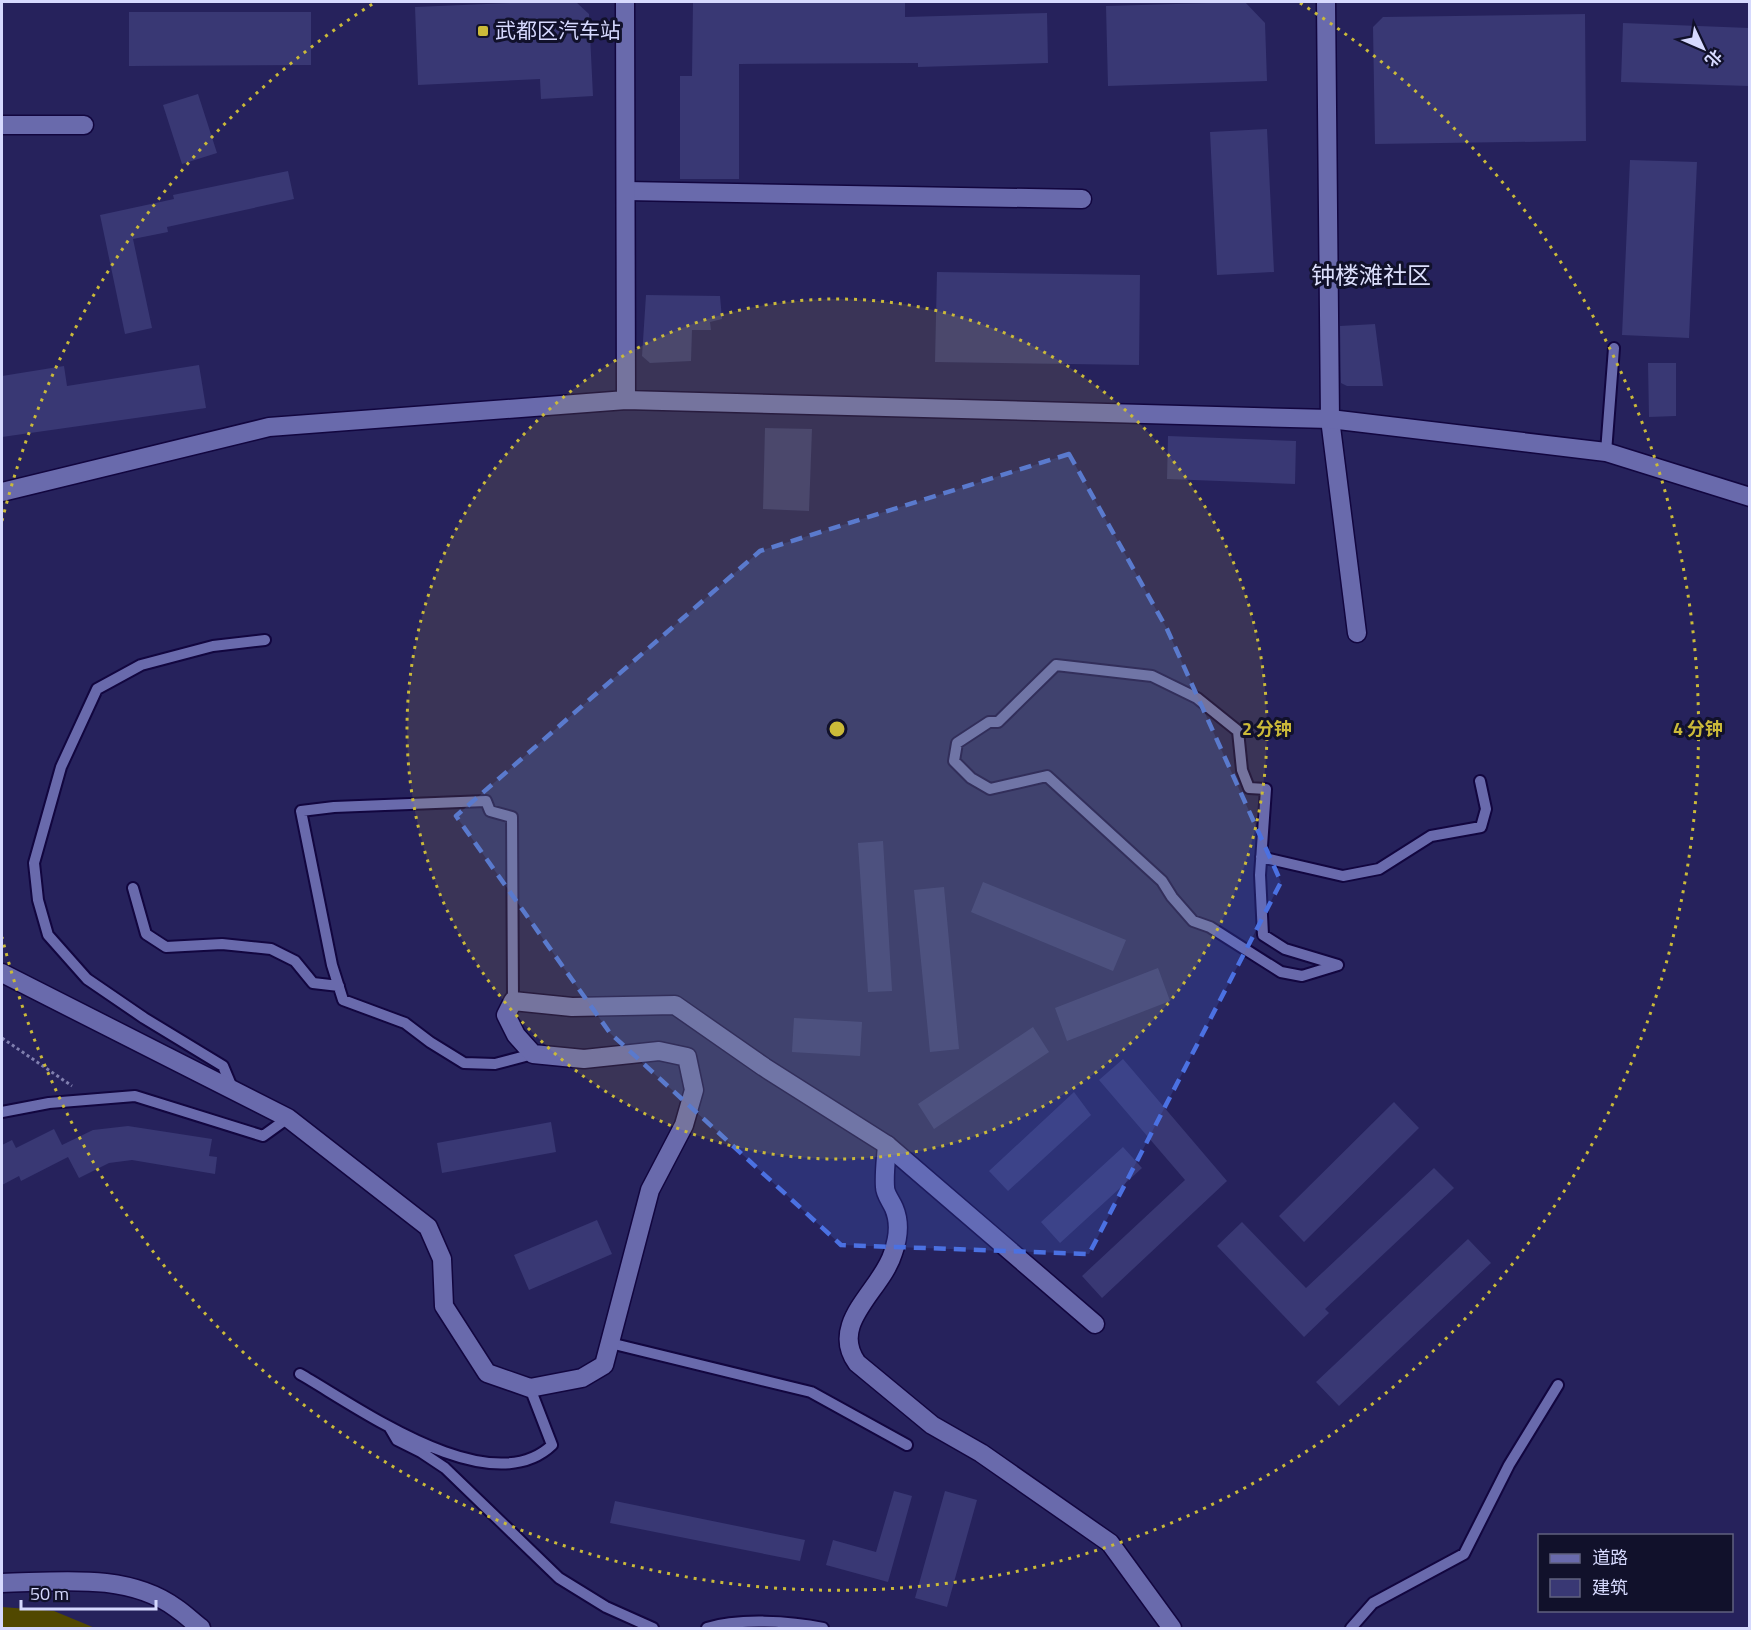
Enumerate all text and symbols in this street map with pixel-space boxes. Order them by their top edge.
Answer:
place label: 武都区汽车站 [495,14,621,46]
north arrow [1673,18,1733,78]
marker: 武都区汽车站 [476,24,490,38]
text: 北 [1700,44,1728,73]
district label: 钟楼滩社区 [1311,257,1431,293]
text: 2 分钟 [1242,715,1292,742]
text: 4 分钟 [1673,715,1723,742]
centre of rings [827,719,847,739]
legend [1538,1534,1733,1612]
text: 道路 [1592,1544,1628,1571]
scale bar [21,1573,156,1611]
text: 建筑 [1592,1574,1628,1601]
text: 50 m [30,1580,69,1607]

